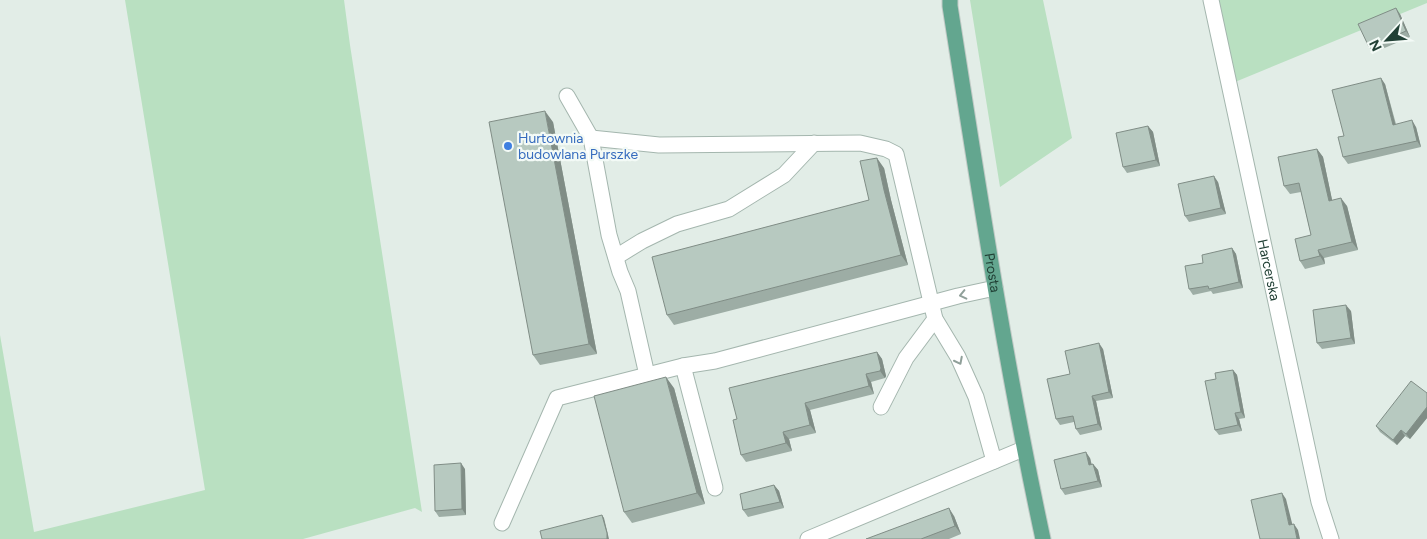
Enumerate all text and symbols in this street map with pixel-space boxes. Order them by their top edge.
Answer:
north arrow [1362,15,1412,65]
text: N [1366,37,1386,54]
place label: Hurtownia budowlana Purszke [518,130,638,163]
marker: Hurtownia budowlana Purszke [502,140,514,152]
street label: Harcerska [1254,237,1284,302]
street label: Prosta [981,252,1004,294]
one-way arrow [958,289,967,300]
one-way arrow [953,356,963,365]

